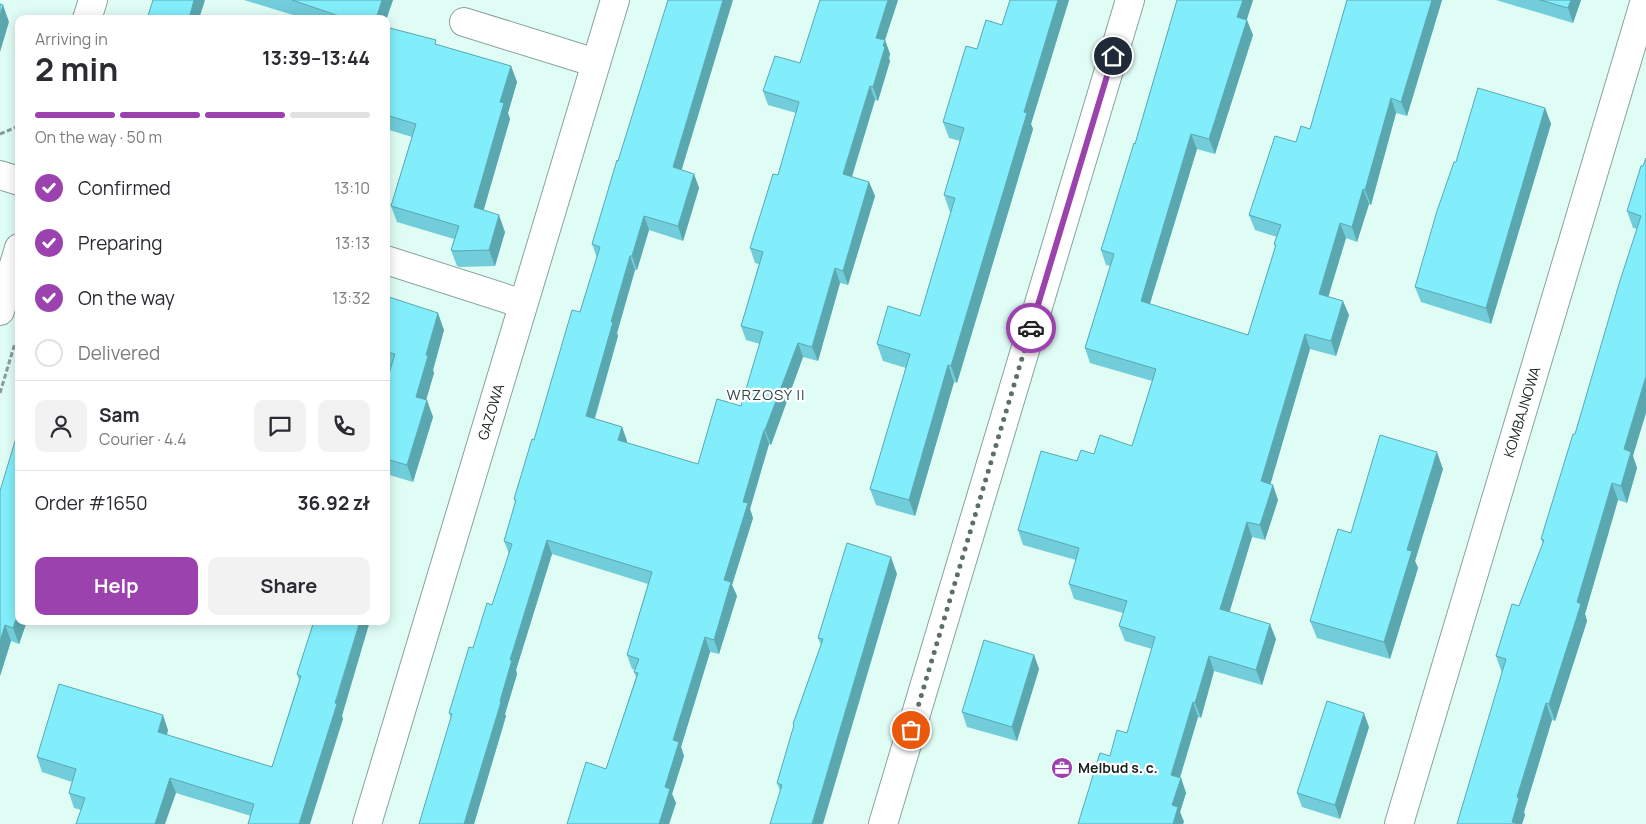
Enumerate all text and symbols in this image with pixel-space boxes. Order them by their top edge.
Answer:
text: Arriving in [35,28,108,50]
pin [1092,35,1134,77]
icon: home [1099,42,1127,70]
text: 13:39–13:44 [262,45,370,71]
text: 2 min [35,47,118,91]
text: On the way · 50 m [35,126,162,148]
icon: check [35,174,63,202]
text: Confirmed [78,175,171,201]
text: 13:10 [334,177,370,199]
icon: check [35,229,63,257]
text: Preparing [78,230,163,256]
text: 13:13 [335,232,370,254]
icon: check [35,284,63,312]
text: On the way [78,285,175,311]
text: 13:32 [332,287,370,309]
courier [1006,303,1056,353]
icon: car [1017,314,1045,342]
text: Delivered [78,340,160,366]
street label: KOMBAJNOWA [1499,364,1544,460]
street label: GAZOWA [473,381,508,442]
district label: WRZOSY II [726,384,806,405]
button: person [35,400,87,452]
button: chat [254,400,306,452]
button: phone [318,400,370,452]
text: Sam [99,402,140,428]
text: Courier · 4.4 [99,428,187,450]
text: Order #1650 [35,490,148,516]
text: 36.92 zł [298,490,370,516]
button: Help [35,557,198,615]
button: Share [208,557,370,615]
pin [890,709,932,751]
icon: bag [897,716,925,744]
office icon: Melbud s. c. [1050,756,1074,780]
place label: Melbud s. c. [1078,758,1158,777]

